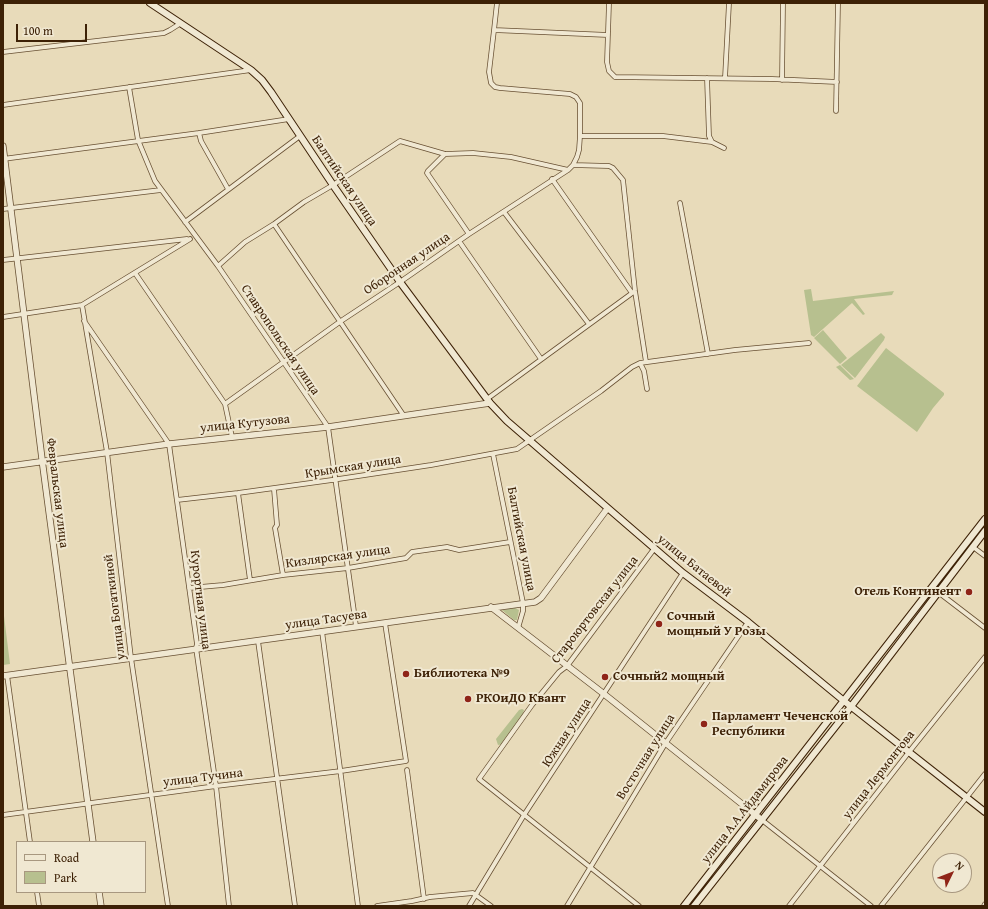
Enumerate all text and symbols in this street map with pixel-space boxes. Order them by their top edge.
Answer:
scale bar [18,16,89,42]
text: 100 m [23,22,53,39]
street label: Балтийская улица [308,133,380,229]
street label: Оборонная улица [361,229,453,299]
street label: Ставропольская улица [237,282,323,398]
street label: улица Кутузова [199,412,291,436]
street label: Февральская улица [43,437,71,549]
street label: Крымская улица [304,452,402,482]
street label: Балтийская улица [503,486,539,592]
street label: улица Батаевой [654,531,734,601]
street label: Кизлярская улица [285,542,391,572]
street label: Курортная улица [186,550,214,650]
street label: улица Богаткиной [101,553,129,661]
street label: Староюртовская улица [548,553,642,667]
place label: Отель Континент [854,584,961,600]
marker: Отель Континент [964,587,974,597]
street label: улица Тасуева [284,607,368,633]
place label: Сочный мощный У Розы [667,609,765,640]
marker: Сочный мощный У Розы [654,619,664,629]
place label: Библиотека №9 [414,666,510,682]
marker: Библиотека №9 [401,669,411,679]
place label: Сочный2 мощный [613,669,725,685]
marker: Сочный2 мощный [600,672,610,682]
place label: РКОиДО Квант [476,691,566,707]
marker: РКОиДО Квант [463,694,473,704]
street label: Южная улица [539,696,595,770]
place label: Парламент Чеченской Республики [712,709,848,740]
street label: Восточная улица [613,711,679,803]
marker: Парламент Чеченской Республики [699,719,709,729]
street label: улица Лермонтова [840,728,918,822]
street label: улица А.А.Айдамирова [698,753,792,867]
street label: улица Тучина [162,765,244,791]
legend [16,841,146,893]
text: Road [54,849,79,866]
north arrow [932,853,972,893]
text: N [952,857,968,874]
text: Park [54,869,77,886]

